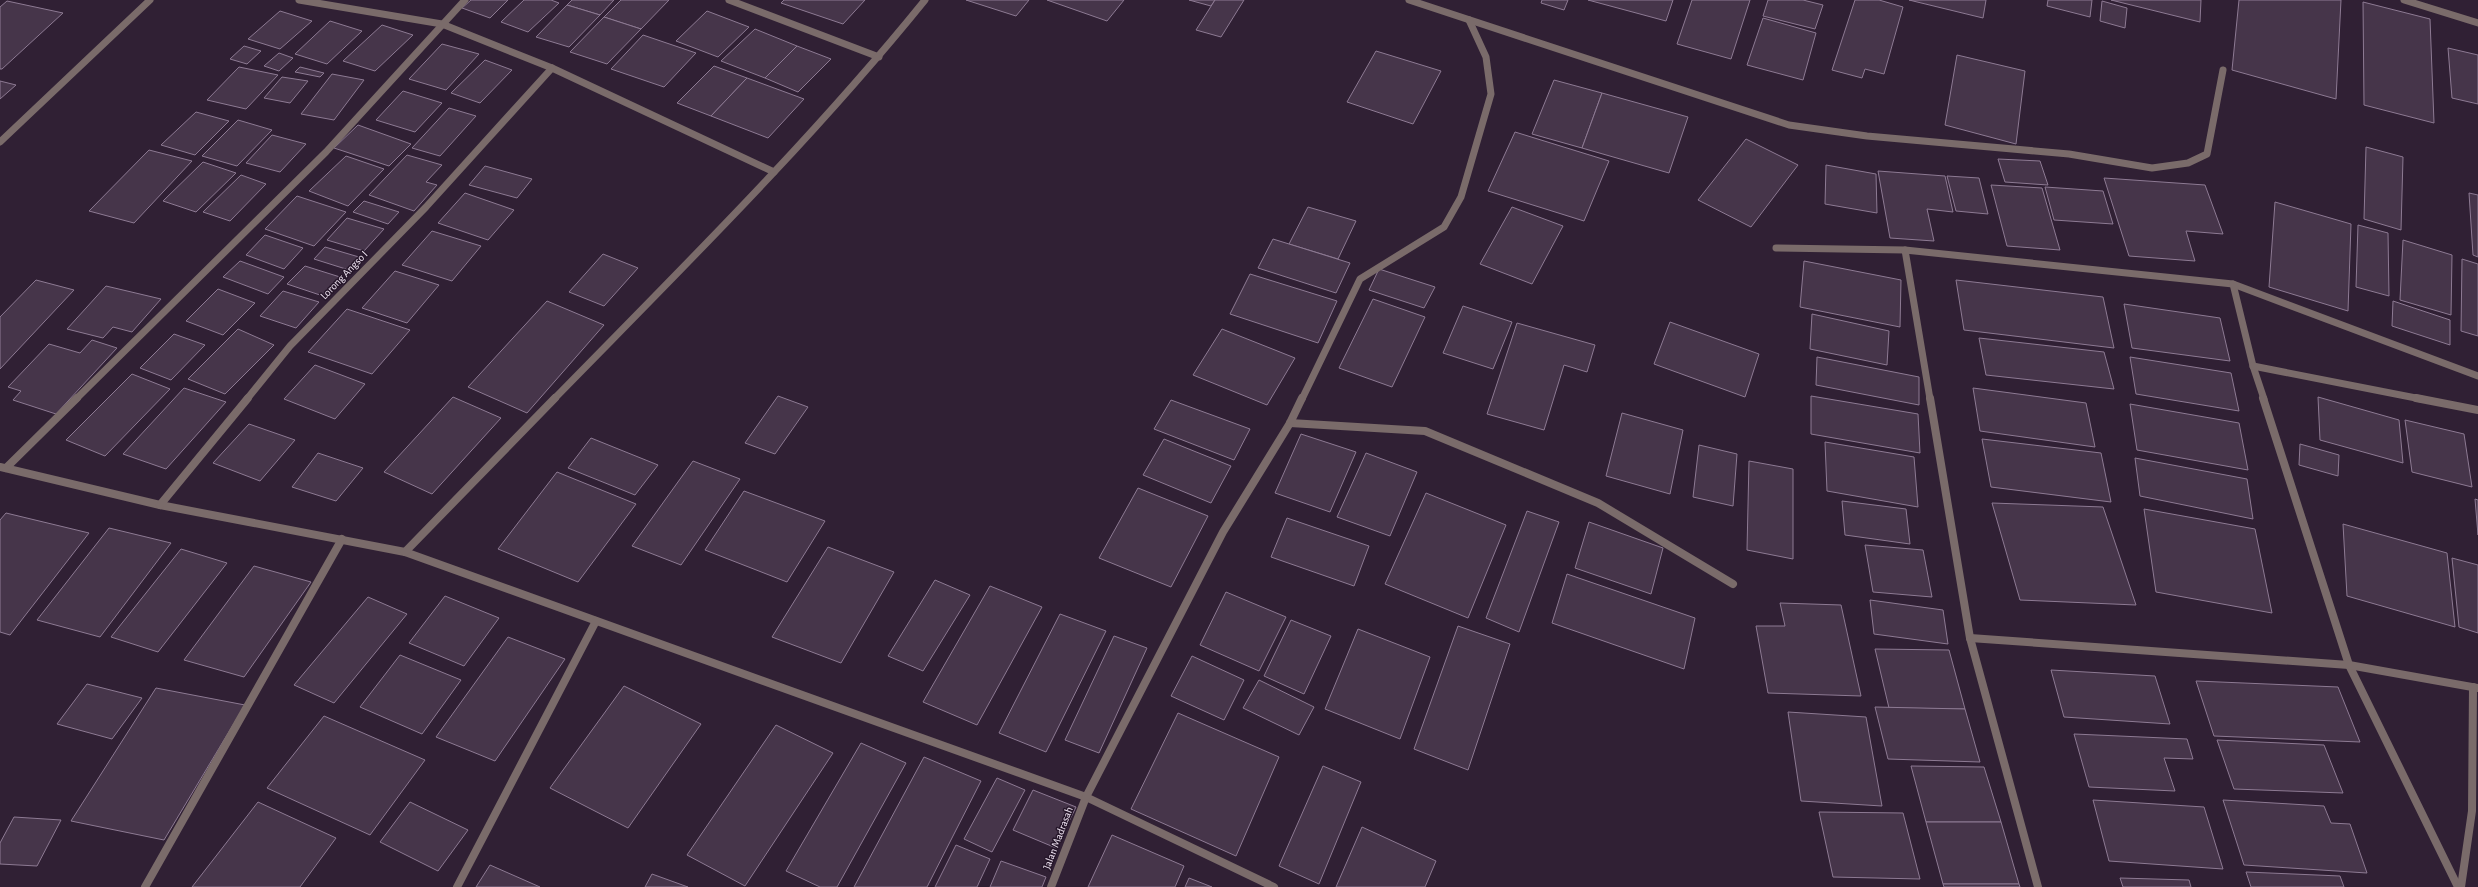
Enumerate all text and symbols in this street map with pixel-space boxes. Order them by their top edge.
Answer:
street label: Lorong Angso I [318,249,370,301]
street label: Jalan Madrasah [1041,805,1075,871]

